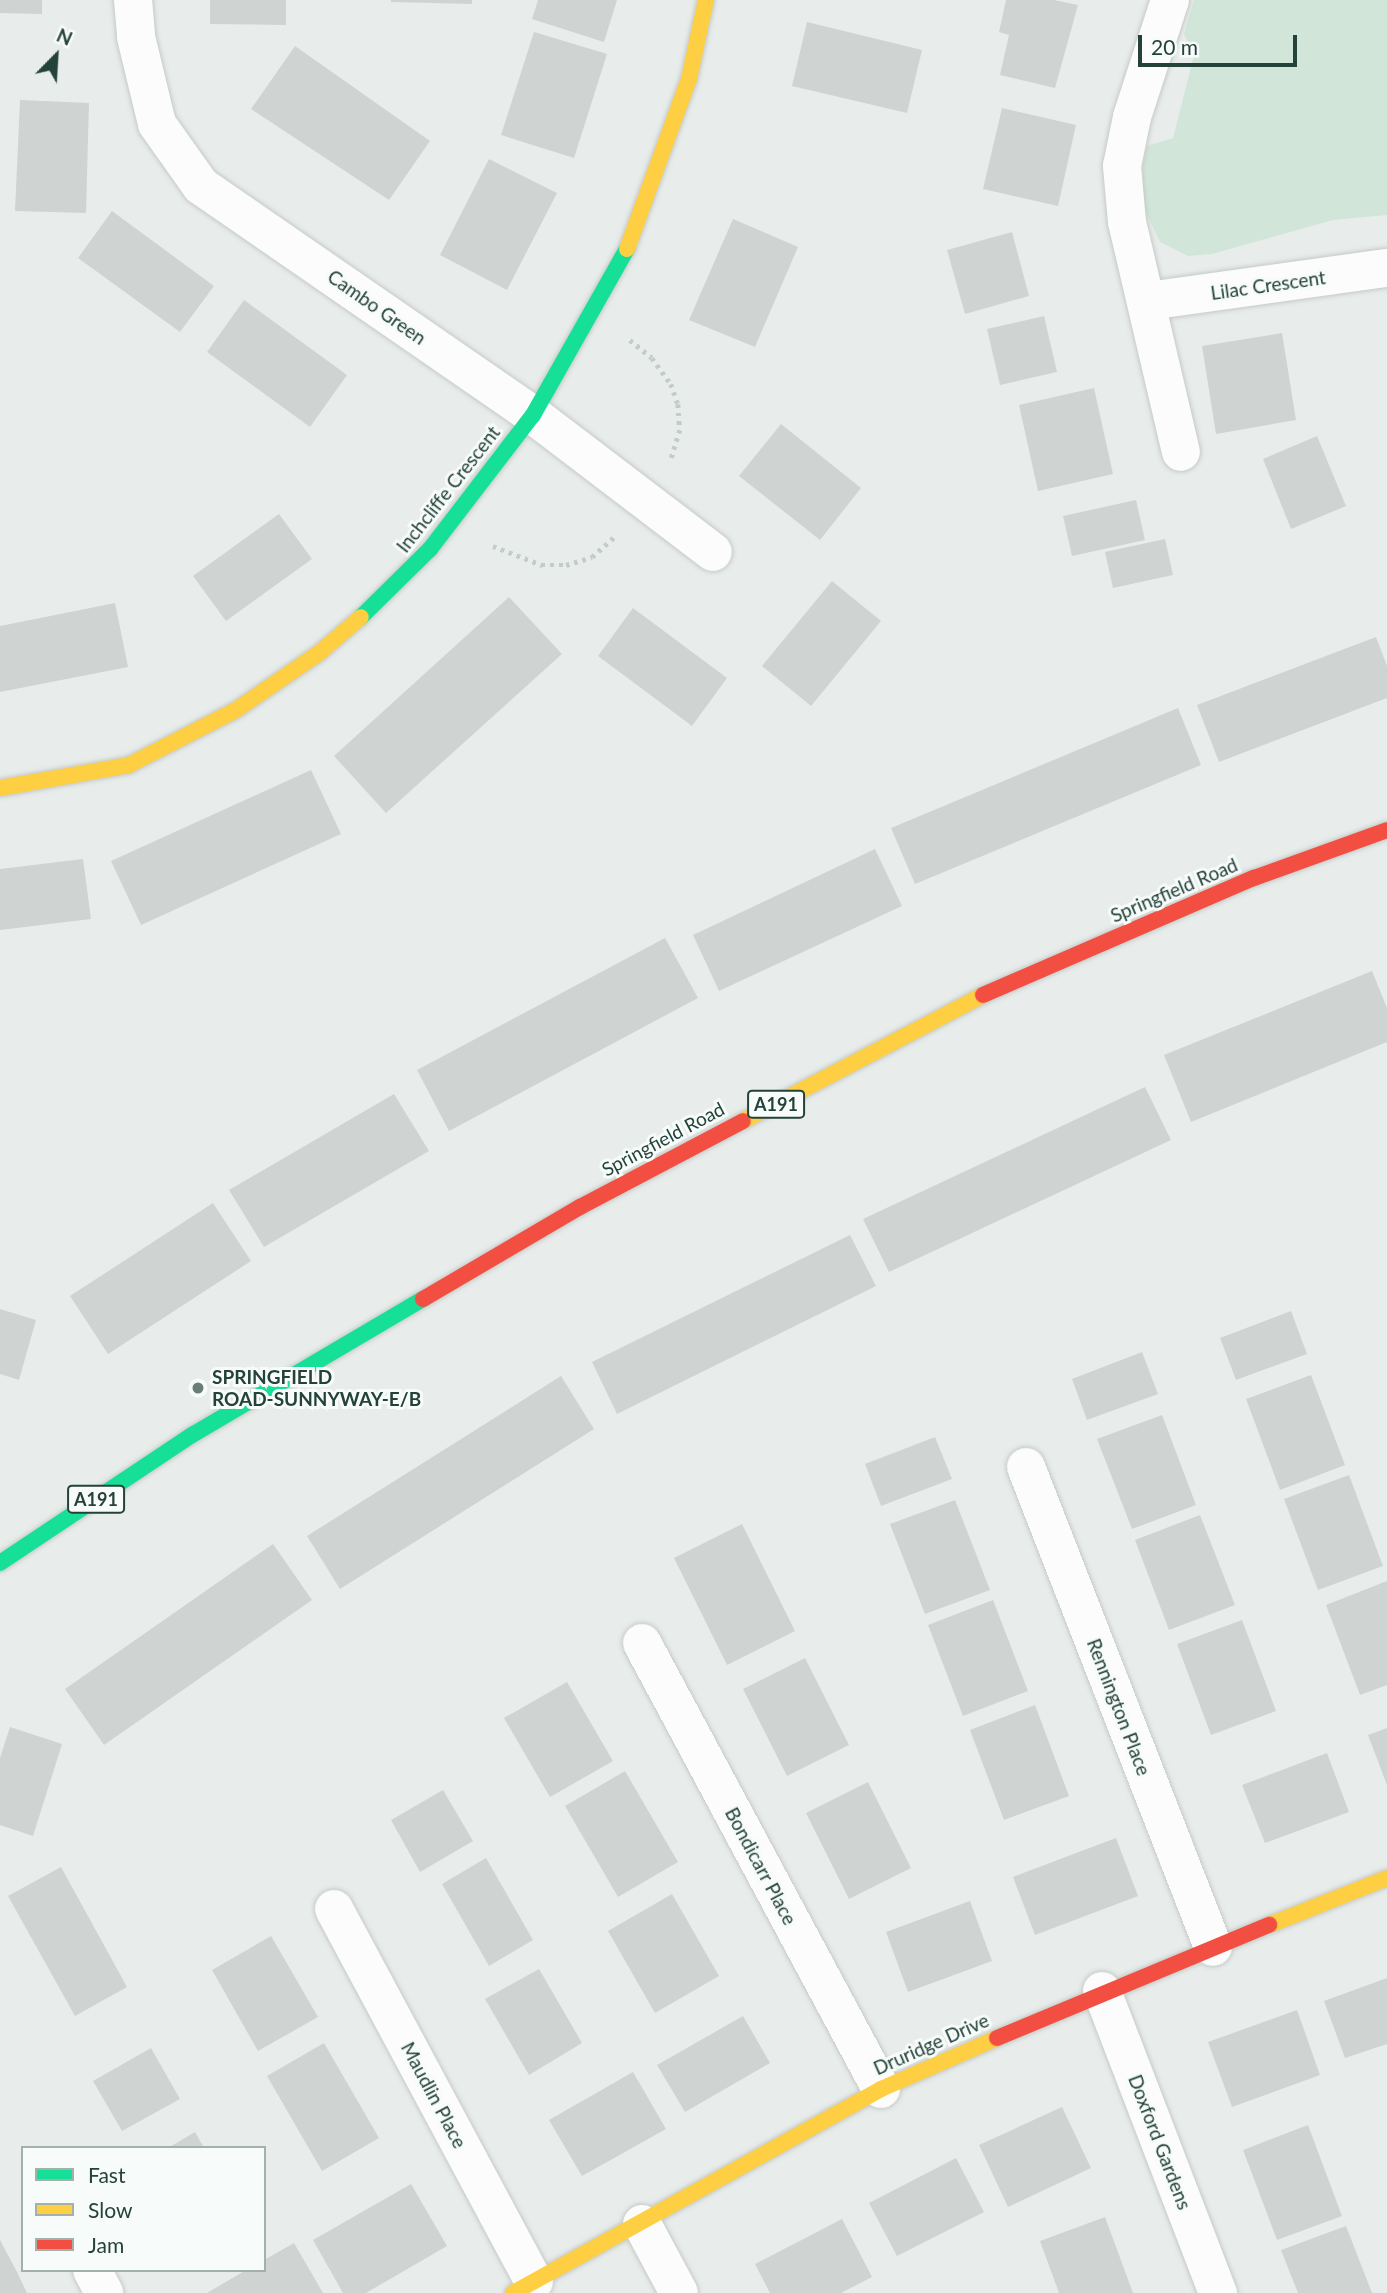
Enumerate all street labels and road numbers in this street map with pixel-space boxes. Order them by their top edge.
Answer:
street label: Cambo Green [323,265,431,349]
street label: Lilac Crescent [1209,266,1327,304]
street label: Inchcliffe Crescent [391,421,505,557]
street label: Springfield Road [1107,853,1241,927]
road number: A191 [746,1090,806,1119]
street label: Springfield Road [598,1097,728,1181]
road number: A191 [66,1484,126,1514]
street label: Rennington Place [1082,1635,1156,1779]
street label: Bondicarr Place [720,1803,802,1929]
street label: Druridge Drive [870,2008,992,2080]
street label: Maudlin Place [397,2038,471,2152]
street label: Doxford Gardens [1124,2071,1196,2213]

